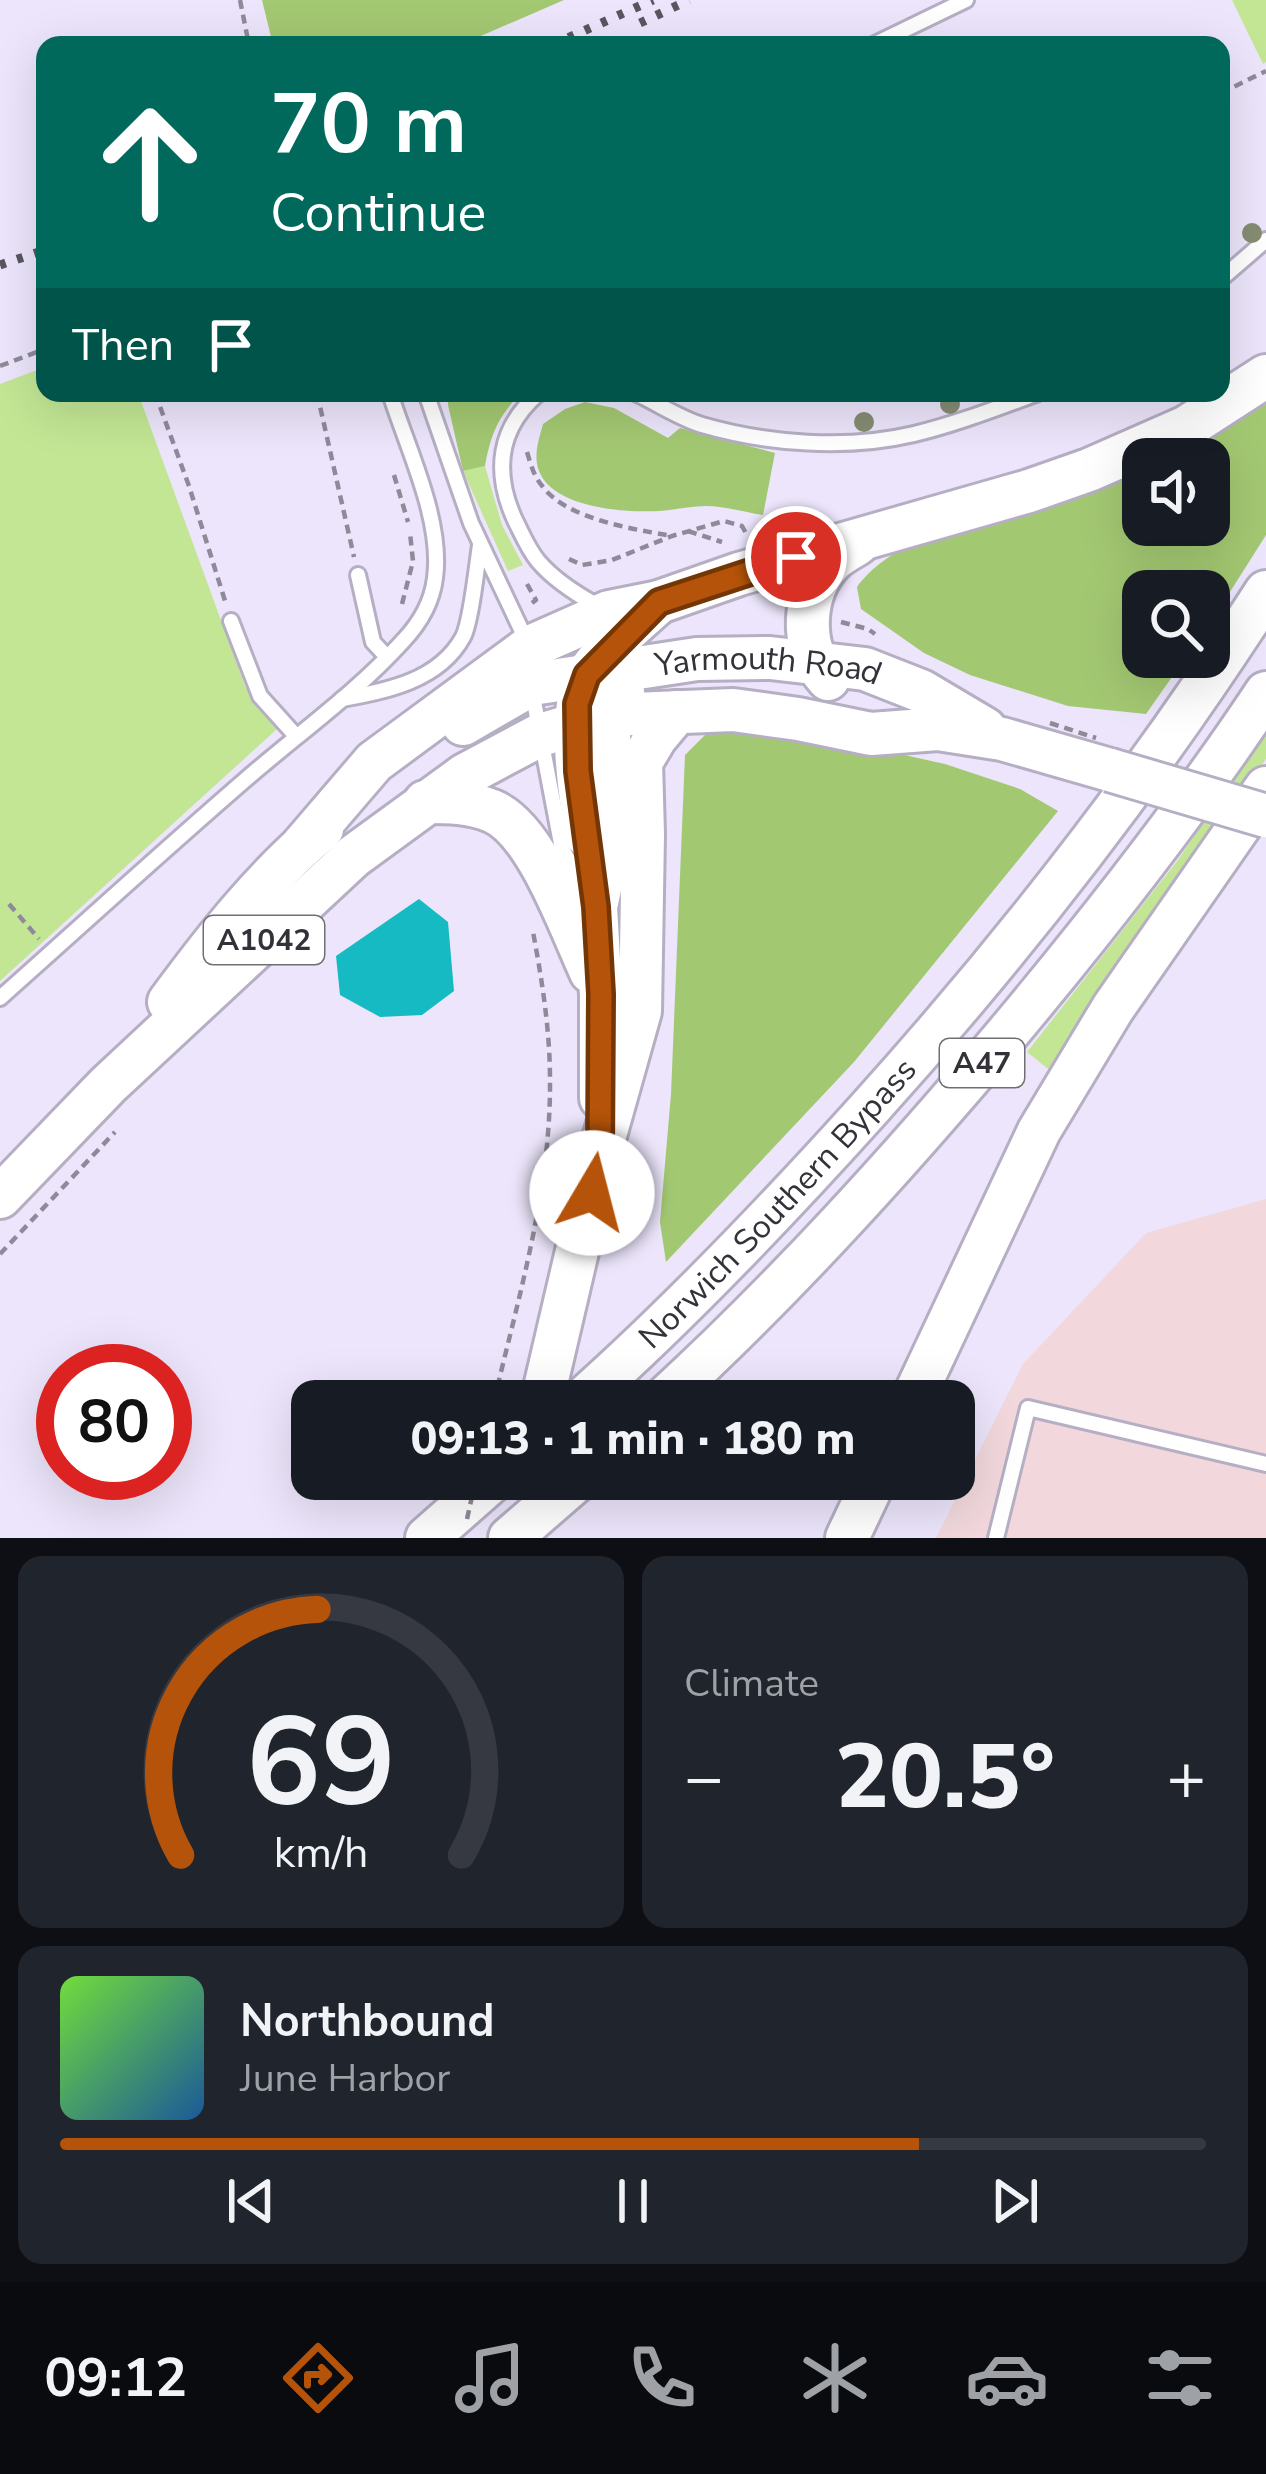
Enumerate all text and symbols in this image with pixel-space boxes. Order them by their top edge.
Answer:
text: 70 m [270,67,467,182]
icon: ahead [72,84,228,240]
text: Continue [270,176,486,250]
icon: arrive [198,312,264,378]
text: Then [72,315,174,376]
map controls [1122,438,1230,678]
button: sound [1122,438,1230,546]
pin [745,506,847,608]
icon: arrive [763,524,829,590]
button: search [1122,570,1230,678]
street label: Yarmouth Road [651,635,888,696]
road number: A1042 [204,916,324,964]
road number: A47 [940,1039,1024,1087]
street label: Norwich Southern Bypass [629,1048,927,1359]
position arrow [529,1130,655,1256]
speed limit sign: 80 [36,1344,192,1500]
text: 09:13 · 1 min · 180 m [410,1409,856,1470]
text: Climate [684,1657,819,1710]
text: 69 [246,1678,396,1848]
text: 20.5° [835,1716,1055,1839]
text: − [684,1733,724,1823]
text: + [1166,1733,1206,1823]
text: km/h [274,1824,368,1882]
text: Northbound [240,1991,494,2052]
text: June Harbor [240,2052,450,2105]
icon: previous [218,2168,284,2234]
icon: pause [600,2168,666,2234]
icon: next [982,2168,1048,2234]
icon: directions [276,2336,360,2420]
icon: music [448,2336,532,2420]
icon: phone [620,2336,704,2420]
icon: climate [793,2336,877,2420]
icon: car [965,2336,1049,2420]
icon: filters [1138,2336,1222,2420]
text: 09:12 [44,2341,187,2415]

